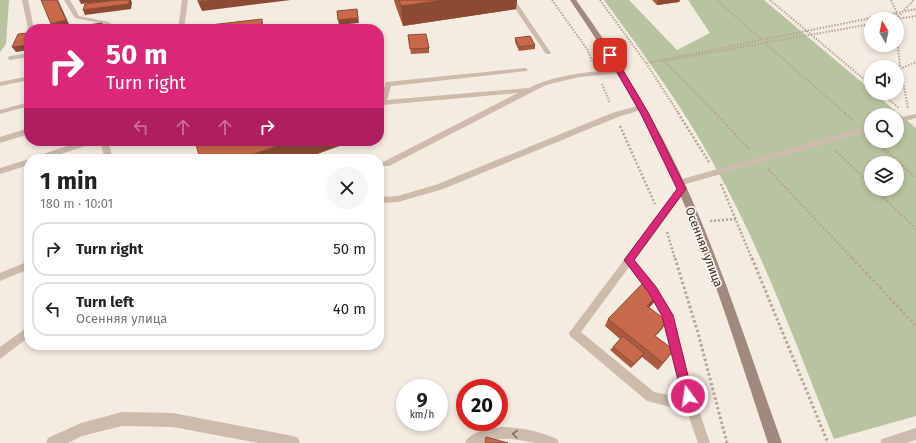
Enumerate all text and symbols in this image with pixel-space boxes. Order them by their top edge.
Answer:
north arrow [864,12,904,52]
map controls [864,12,904,196]
text: 50 m [106,38,168,71]
pin [593,38,627,72]
icon: right [40,40,92,92]
icon: arrive [599,44,621,66]
button: sound [864,60,904,100]
text: Turn right [106,72,186,94]
button: search [864,108,904,148]
icon: left [130,116,152,138]
icon: ahead [172,116,194,138]
icon: ahead [214,116,236,138]
icon: right [256,116,278,138]
button: layers [864,156,904,196]
text: 1 min [40,167,98,195]
button: close [326,167,368,209]
text: 180 m · 10:01 [40,196,113,211]
street label: Осенняя улица [682,205,726,289]
icon: right [42,238,64,260]
text: Turn right [76,240,143,258]
text: 50 m [333,240,366,258]
text: Turn left [76,293,134,311]
icon: left [42,298,64,320]
text: 40 m [333,300,366,318]
text: Осенняя улица [76,311,167,326]
position arrow [667,375,709,417]
speed limit sign: 20 [456,379,508,431]
text: 9 [416,388,428,412]
text: km/h [410,409,434,421]
one-way arrow [512,430,518,439]

